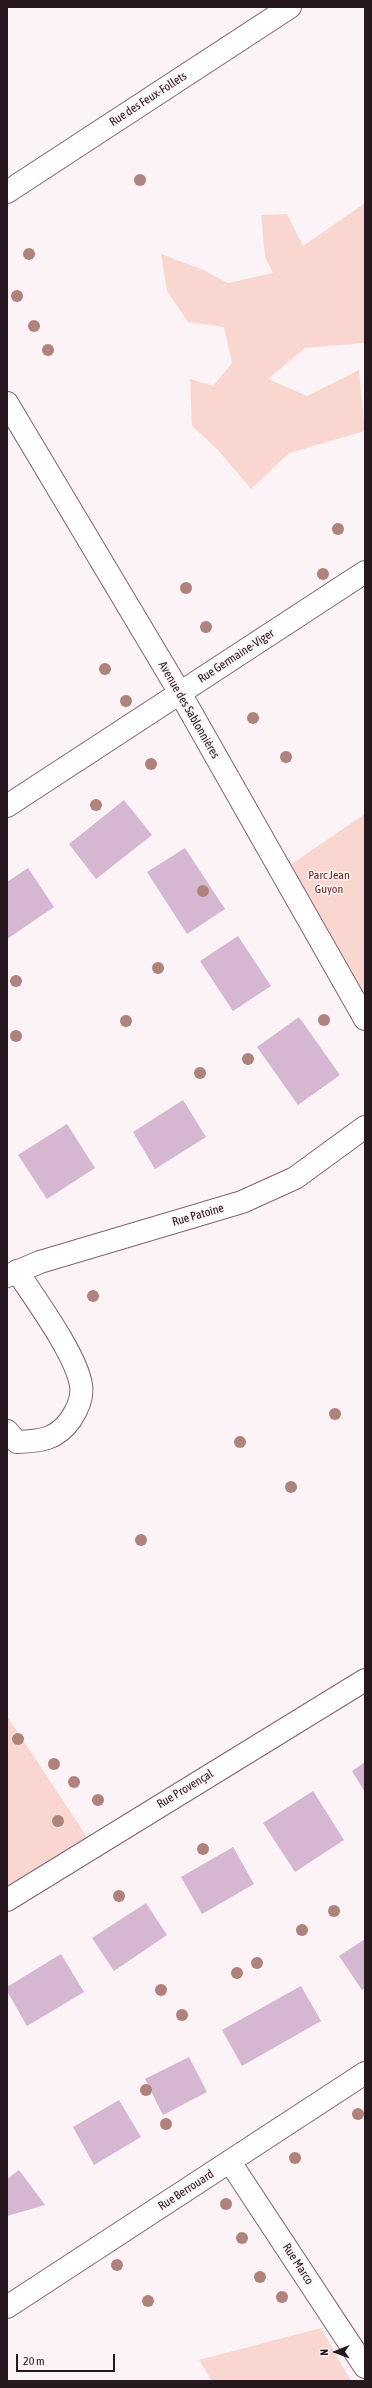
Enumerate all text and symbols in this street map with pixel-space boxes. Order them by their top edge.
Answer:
street label: Rue des Feux-Follets [107,69,189,129]
street label: Rue Germaine-Viger [195,626,277,686]
street label: Avenue des Sablonnières [155,659,223,761]
park label: Parc Jean Guyon [308,868,350,896]
street label: Rue Patoine [170,1201,226,1229]
street label: Rue Provençal [154,1767,216,1811]
street label: Rue Berrouard [156,2167,216,2213]
street label: Rue Marco [279,2241,317,2287]
north arrow [316,2332,356,2372]
scale bar [18,2346,117,2372]
text: N [318,2349,330,2356]
text: 20 m [23,2354,45,2368]

